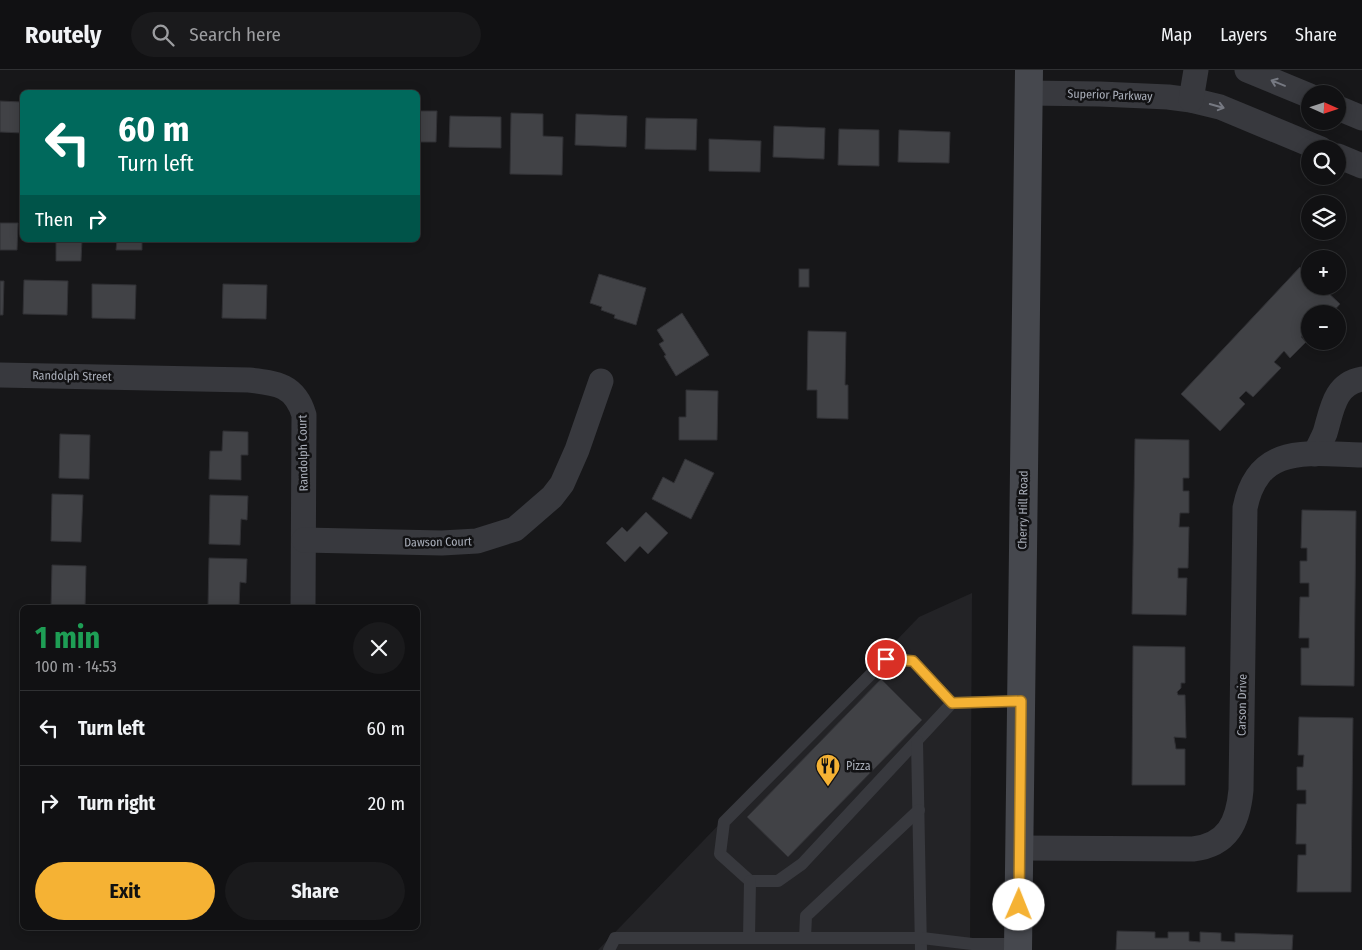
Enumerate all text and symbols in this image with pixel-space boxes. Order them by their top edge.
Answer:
search box [131,12,481,57]
text: Routely [25,21,101,49]
icon: search [149,21,177,49]
text: Search here [189,23,281,46]
text: Map [1161,24,1192,46]
text: Layers [1220,24,1267,46]
text: Share [1295,24,1337,46]
one-way arrow [1271,78,1286,87]
north arrow [1301,85,1346,130]
map controls [1301,85,1346,350]
street label: Superior Parkway [1067,87,1153,104]
one-way arrow [1209,102,1225,112]
text: 60 m [118,108,189,150]
icon: left [35,110,100,175]
button: search [1301,140,1346,185]
text: Turn left [118,150,194,177]
button: layers [1301,195,1346,240]
icon: right [83,205,111,233]
text: Then [35,208,73,231]
button: + [1301,250,1346,295]
button: − [1301,305,1346,350]
street label: Randolph Street [32,368,112,384]
street label: Randolph Court [295,414,311,491]
street label: Cherry Hill Road [1015,470,1031,550]
street label: Dawson Court [404,534,472,550]
text: 1 min [35,620,100,656]
button: close [353,622,405,674]
pin [865,638,907,680]
icon: arrive [872,645,900,673]
text: 100 m · 14:53 [35,657,117,676]
street label: Carson Drive [1234,674,1250,736]
icon: left [35,714,63,742]
text: Turn left [78,717,145,740]
text: 60 m [367,717,405,740]
restaurant icon: Pizza [815,753,841,787]
place label: Pizza [846,759,871,773]
icon: right [35,789,63,817]
text: Turn right [78,792,155,815]
text: 20 m [368,792,405,815]
button: Exit [35,862,215,920]
button: Share [225,862,405,920]
position arrow [992,878,1044,930]

